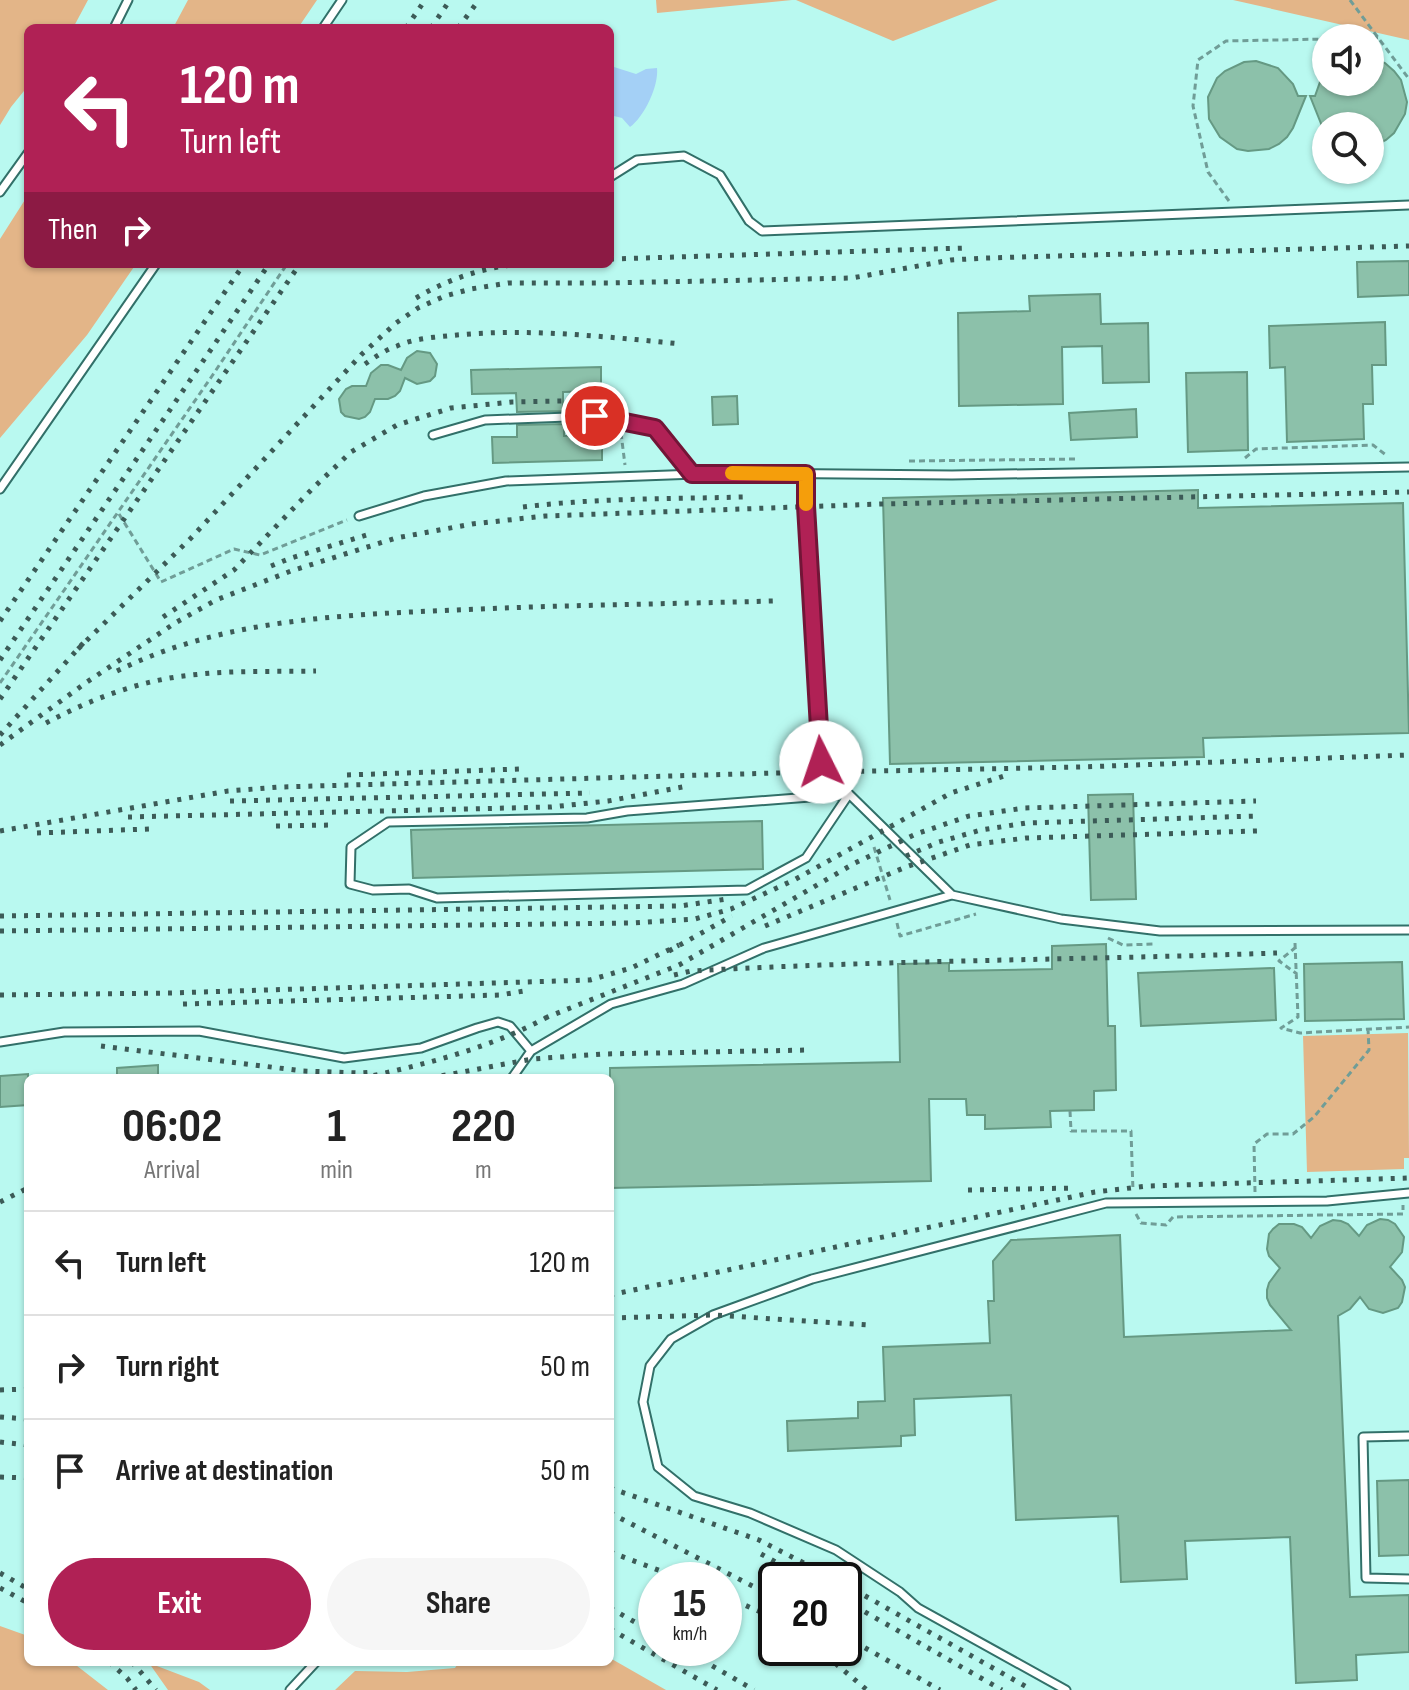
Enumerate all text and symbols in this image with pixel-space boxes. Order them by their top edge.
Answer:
map controls [1312,24,1384,184]
button: sound [1312,24,1384,96]
text: 120 m [180,53,300,120]
icon: left [48,56,152,160]
button: search [1312,112,1384,184]
text: Turn left [180,121,281,164]
icon: right [114,208,158,252]
text: Then [48,212,98,248]
pin [561,382,629,450]
icon: arrive [573,394,617,438]
position arrow [779,720,863,804]
text: 06:02 [122,1098,222,1155]
text: 1 [327,1098,346,1155]
text: 220 [451,1098,516,1155]
text: Arrival [144,1155,200,1186]
text: min [320,1155,353,1186]
text: m [475,1155,492,1186]
icon: left [48,1241,92,1285]
text: Turn left [116,1245,206,1281]
text: 120 m [529,1245,590,1281]
icon: right [48,1345,92,1389]
text: Turn right [116,1349,219,1385]
text: 50 m [541,1349,590,1385]
icon: arrive [48,1449,92,1493]
text: Arrive at destination [116,1453,333,1489]
text: 50 m [541,1453,590,1489]
button: Exit [48,1558,311,1650]
button: Share [327,1558,590,1650]
speed limit sign: 20 [758,1562,862,1666]
text: 15 [673,1580,707,1628]
text: km/h [673,1622,707,1646]

